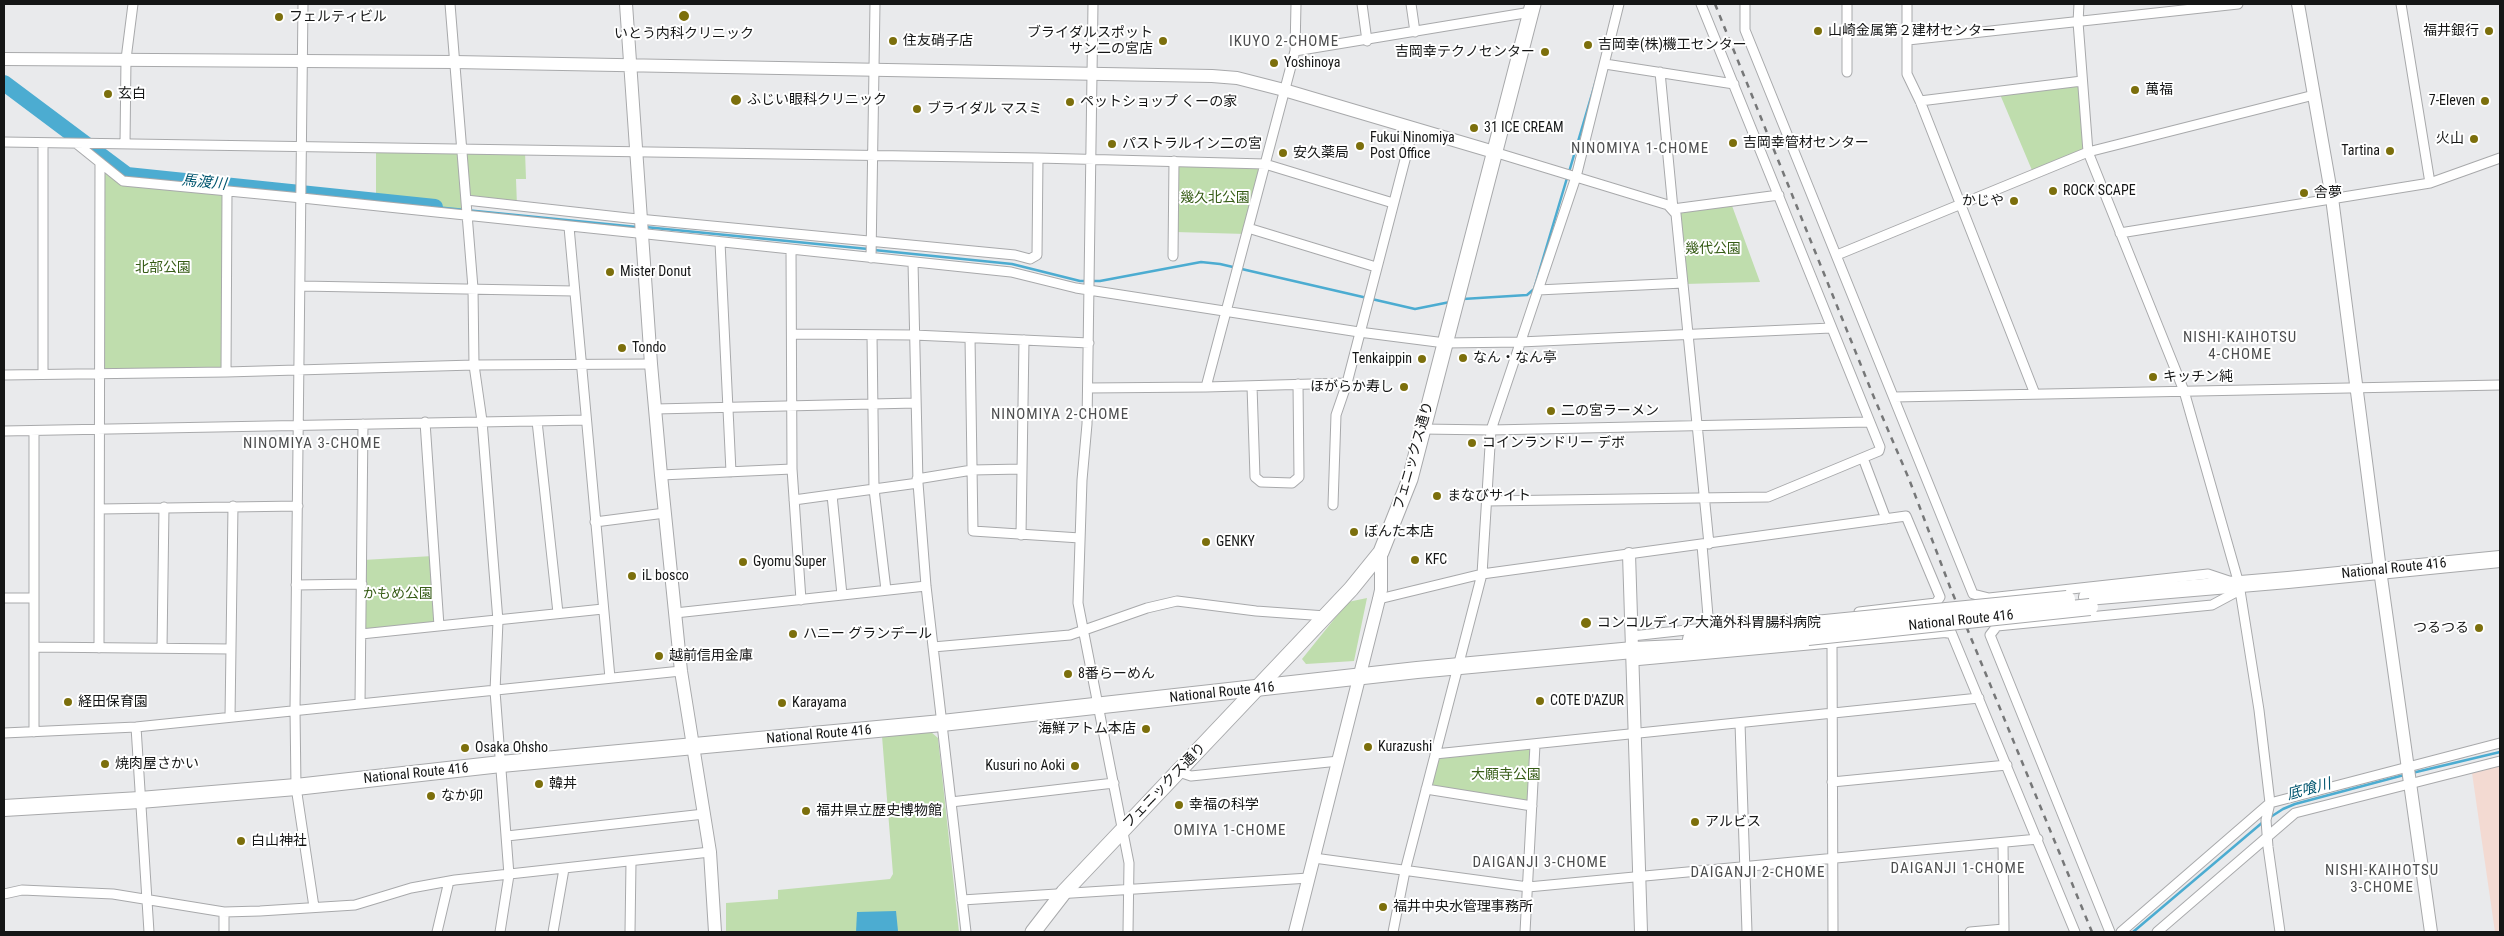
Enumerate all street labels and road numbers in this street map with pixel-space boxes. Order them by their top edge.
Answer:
street label: フェニックス通り [1390,400,1438,512]
street label: National Route 416 [2341,555,2447,583]
street label: National Route 416 [1908,607,2014,635]
street label: National Route 416 [1169,679,1275,707]
street label: National Route 416 [766,722,872,748]
street label: フェニックス通り [1120,740,1210,832]
street label: National Route 416 [363,760,469,788]

